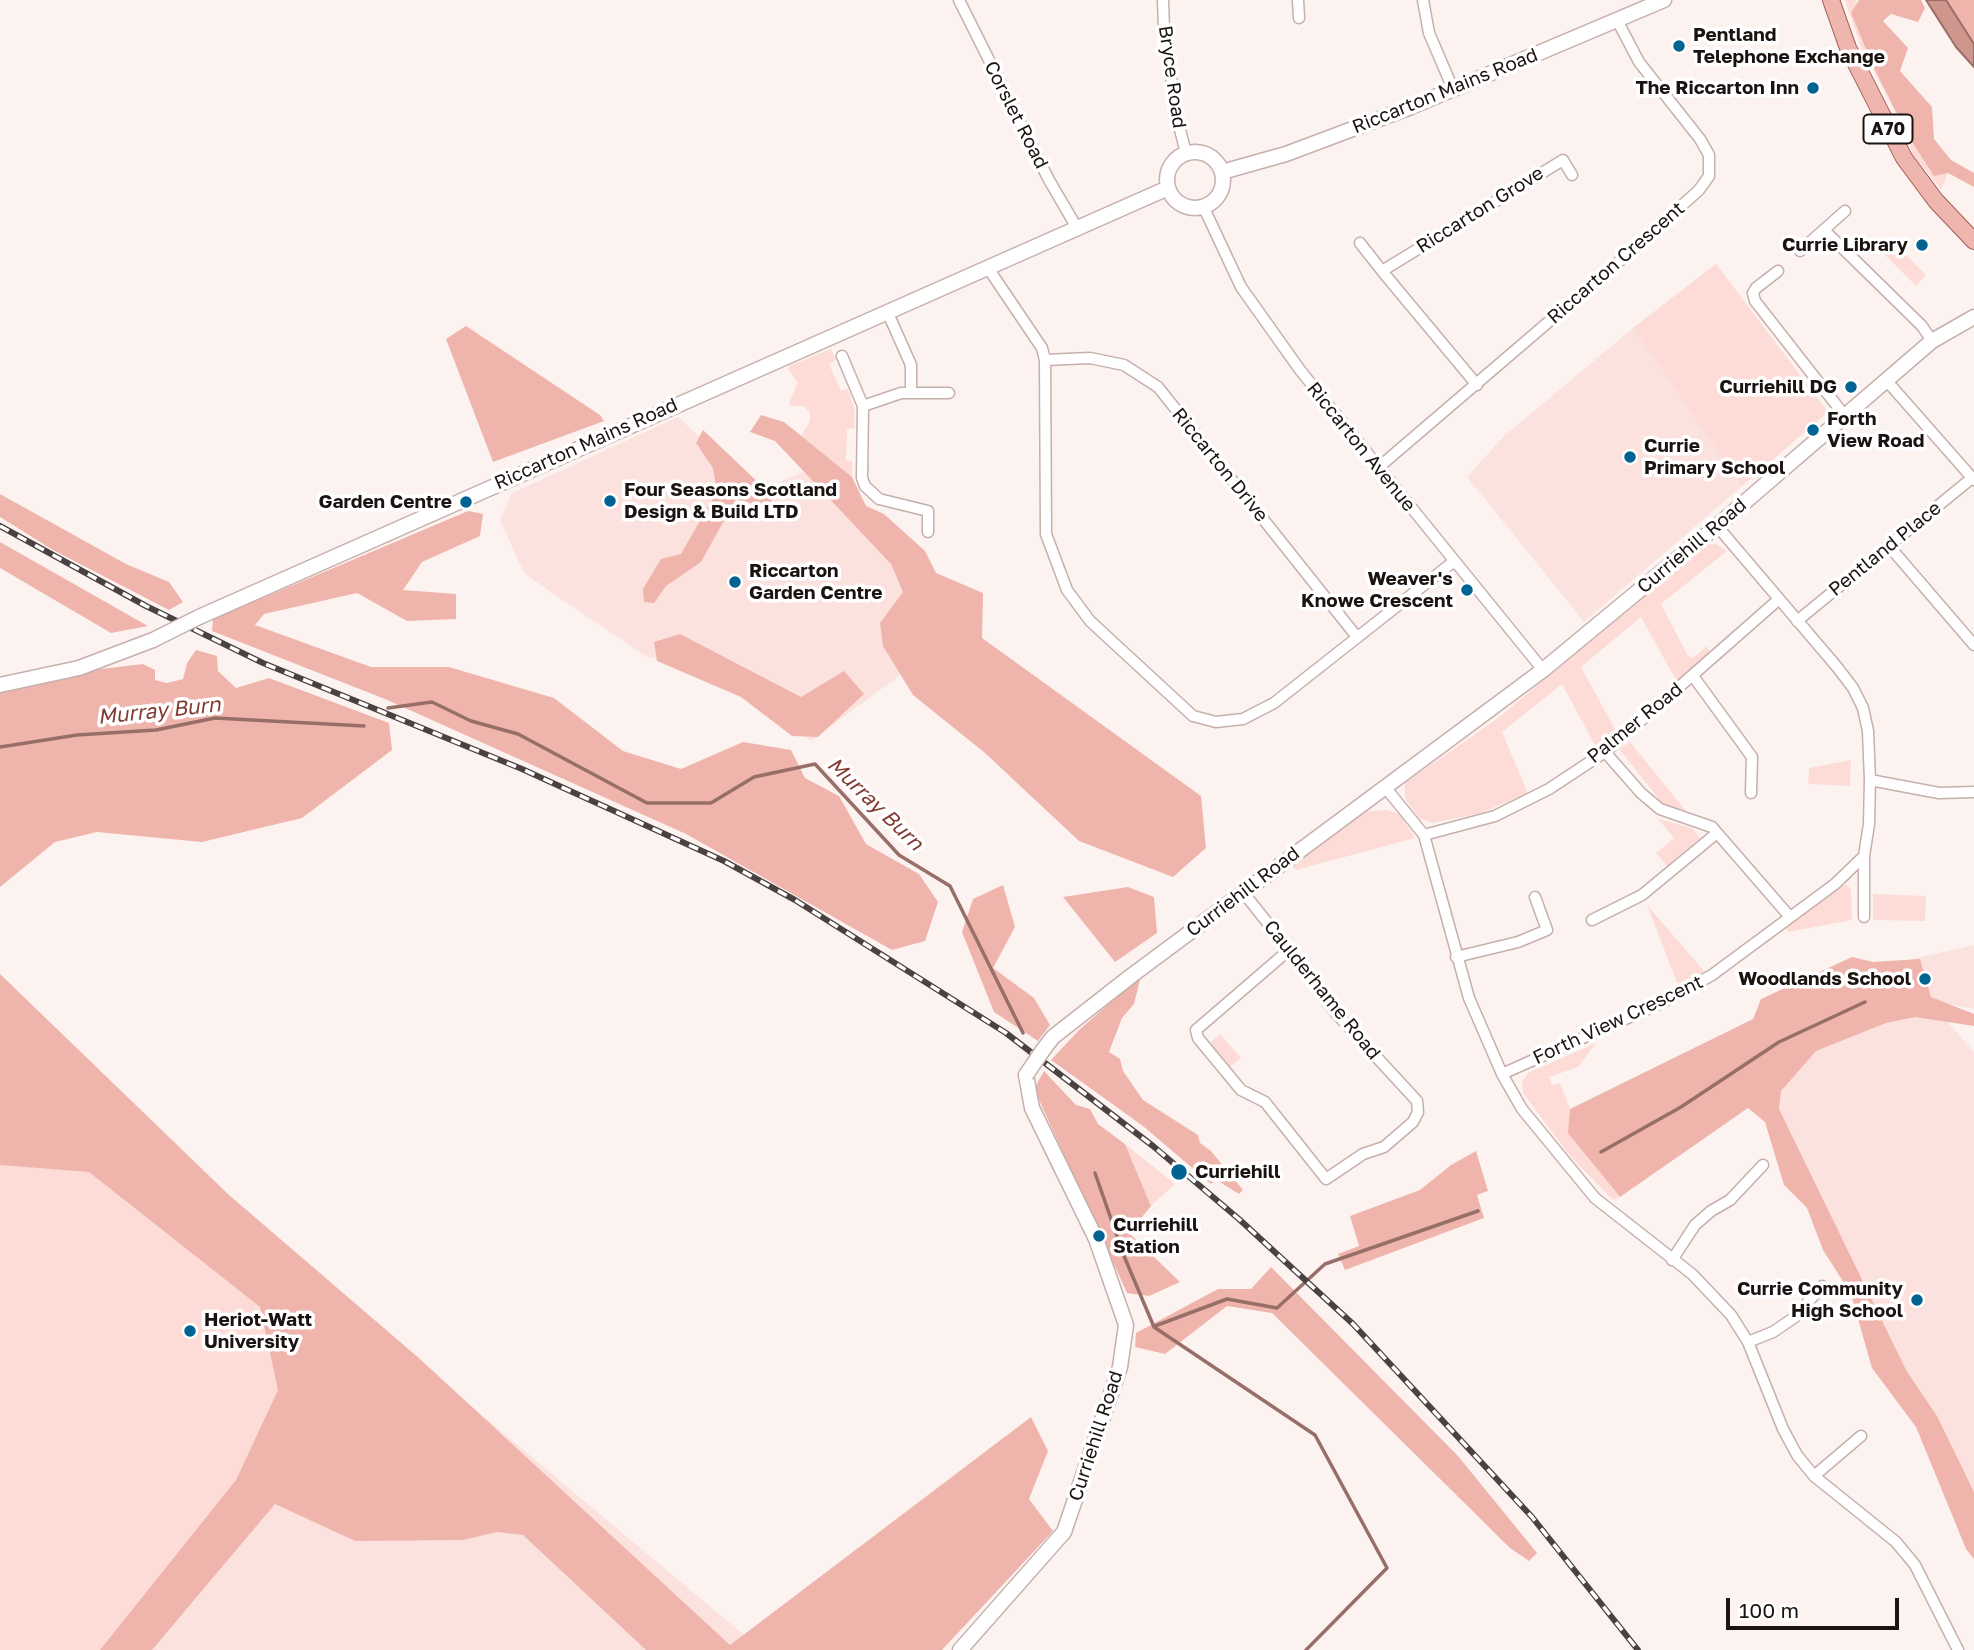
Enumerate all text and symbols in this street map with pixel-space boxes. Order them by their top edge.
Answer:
street label: Bryce Road [1153,24,1191,130]
place label: Pentland Telephone Exchange [1693,24,1885,68]
marker: Pentland Telephone Exchange [1671,38,1687,54]
street label: Riccarton Mains Road [1349,43,1541,139]
street label: Corslet Road [979,57,1053,173]
place label: The Riccarton Inn [1635,77,1799,99]
marker: The Riccarton Inn [1805,80,1821,96]
road number: A70 [1864,114,1912,144]
street label: Riccarton Grove [1412,162,1548,258]
street label: Riccarton Crescent [1543,197,1689,329]
place label: Currie Library [1782,234,1908,256]
marker: Currie Library [1914,237,1930,253]
place label: Curriehill DG [1719,376,1837,398]
street label: Riccarton Avenue [1302,378,1420,516]
marker: Curriehill DG [1843,379,1859,395]
street label: Riccarton Mains Road [491,393,681,495]
street label: Riccarton Drive [1167,404,1273,526]
place label: Forth View Road [1827,408,1924,452]
marker: Forth View Road [1805,422,1821,438]
place label: Currie Primary School [1644,435,1785,479]
marker: Currie Primary School [1622,449,1638,465]
place label: Four Seasons Scotland Design & Build LTD [624,479,837,523]
place label: Garden Centre [319,491,452,513]
marker: Four Seasons Scotland Design & Build LTD [602,493,618,509]
marker: Garden Centre [458,494,474,510]
street label: Curriehill Road [1633,494,1751,598]
street label: Pentland Place [1824,497,1946,601]
place label: Riccarton Garden Centre [749,560,882,604]
place label: Weaver's Knowe Crescent [1301,568,1453,612]
marker: Riccarton Garden Centre [727,574,743,590]
marker: Weaver's Knowe Crescent [1459,582,1475,598]
street label: Palmer Road [1583,678,1687,768]
water label: Murray Burn [96,692,222,730]
water label: Murray Burn [822,752,928,856]
street label: Curriehill Road [1182,842,1304,942]
street label: Caulderhame Road [1259,916,1385,1064]
place label: Woodlands School [1738,968,1911,990]
street label: Forth View Crescent [1529,971,1707,1069]
marker: Woodlands School [1917,971,1933,987]
place label: Curriehill [1195,1161,1280,1183]
marker: Curriehill [1169,1162,1189,1182]
place label: Curriehill Station [1113,1214,1198,1258]
marker: Curriehill Station [1091,1228,1107,1244]
place label: Currie Community High School [1737,1278,1903,1322]
marker: Currie Community High School [1909,1292,1925,1308]
place label: Heriot-Watt University [204,1309,312,1353]
marker: Heriot-Watt University [182,1323,198,1339]
street label: Curriehill Road [1064,1368,1128,1504]
scale bar [1729,1584,1902,1628]
text: 100 m [1739,1597,1799,1623]

